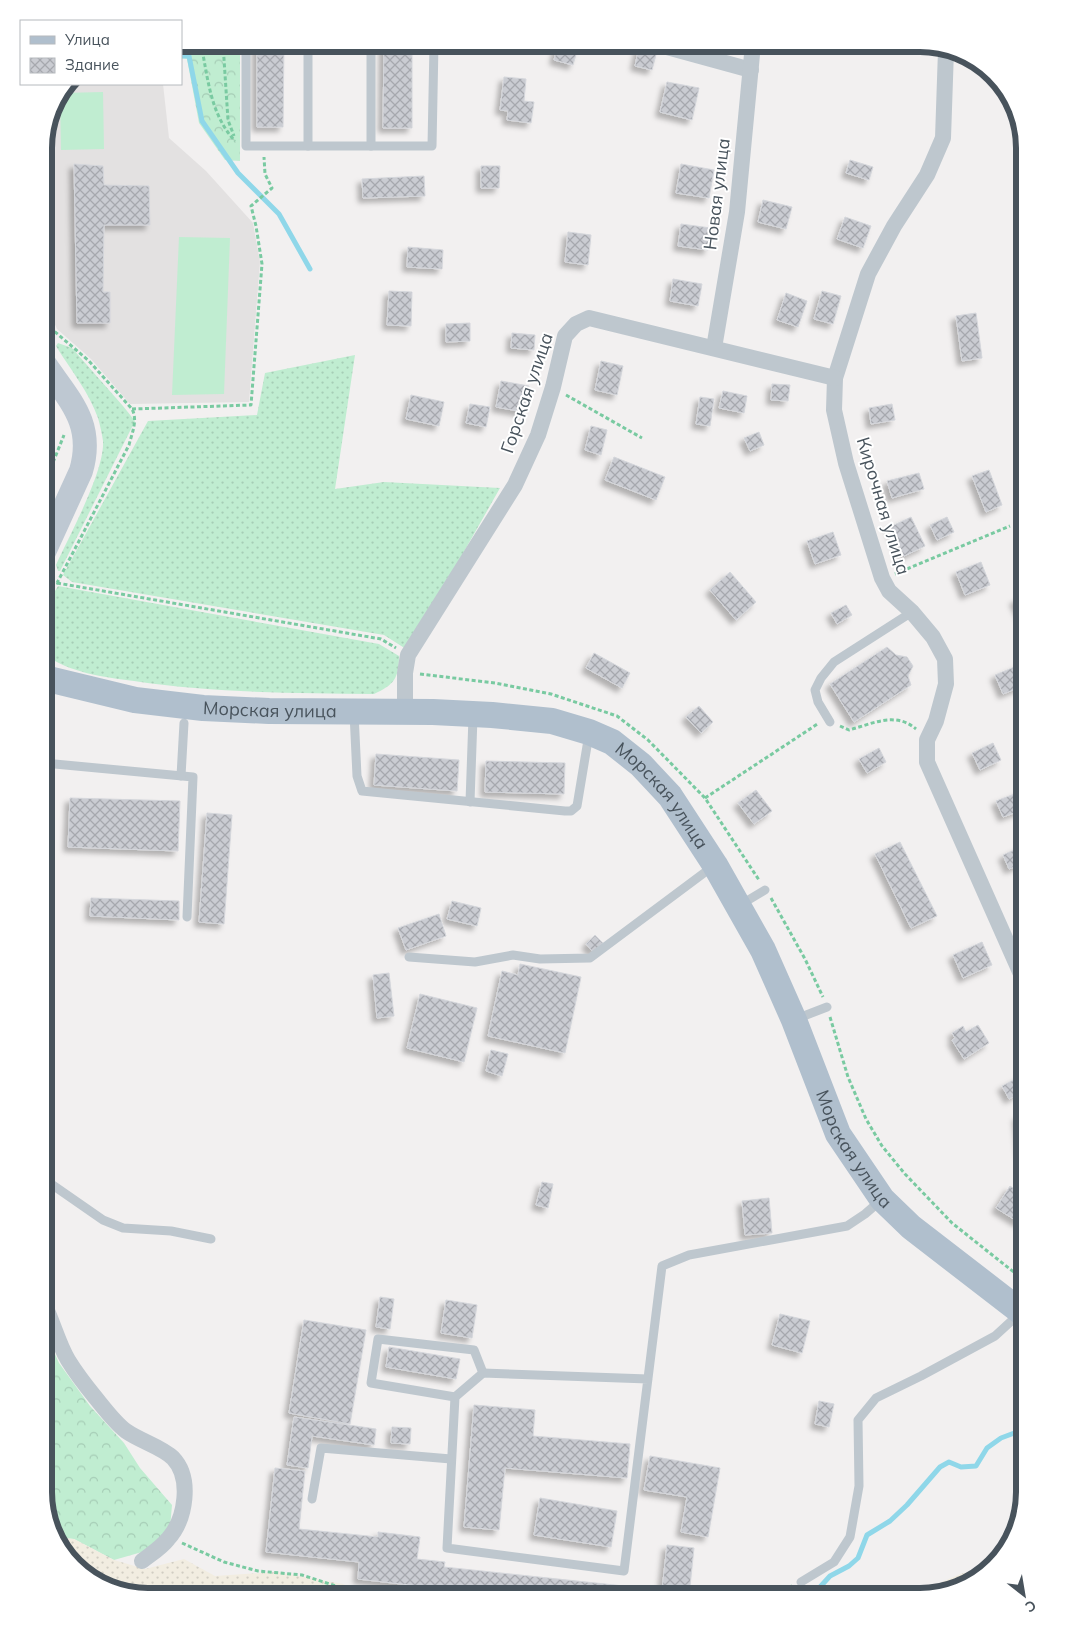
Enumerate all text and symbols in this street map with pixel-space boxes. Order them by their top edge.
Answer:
legend [20,20,182,85]
text: Улица [64,30,110,49]
text: Здание [65,55,119,74]
street label: Новая улица [698,137,735,251]
street label: Горская улица [495,329,558,456]
street label: Кирочная улица [852,434,915,578]
street label: Морская улица [203,696,337,722]
street label: Морская улица [611,737,713,853]
street label: Морская улица [811,1086,897,1213]
north arrow [999,1570,1049,1620]
text: С [1022,1596,1039,1616]

